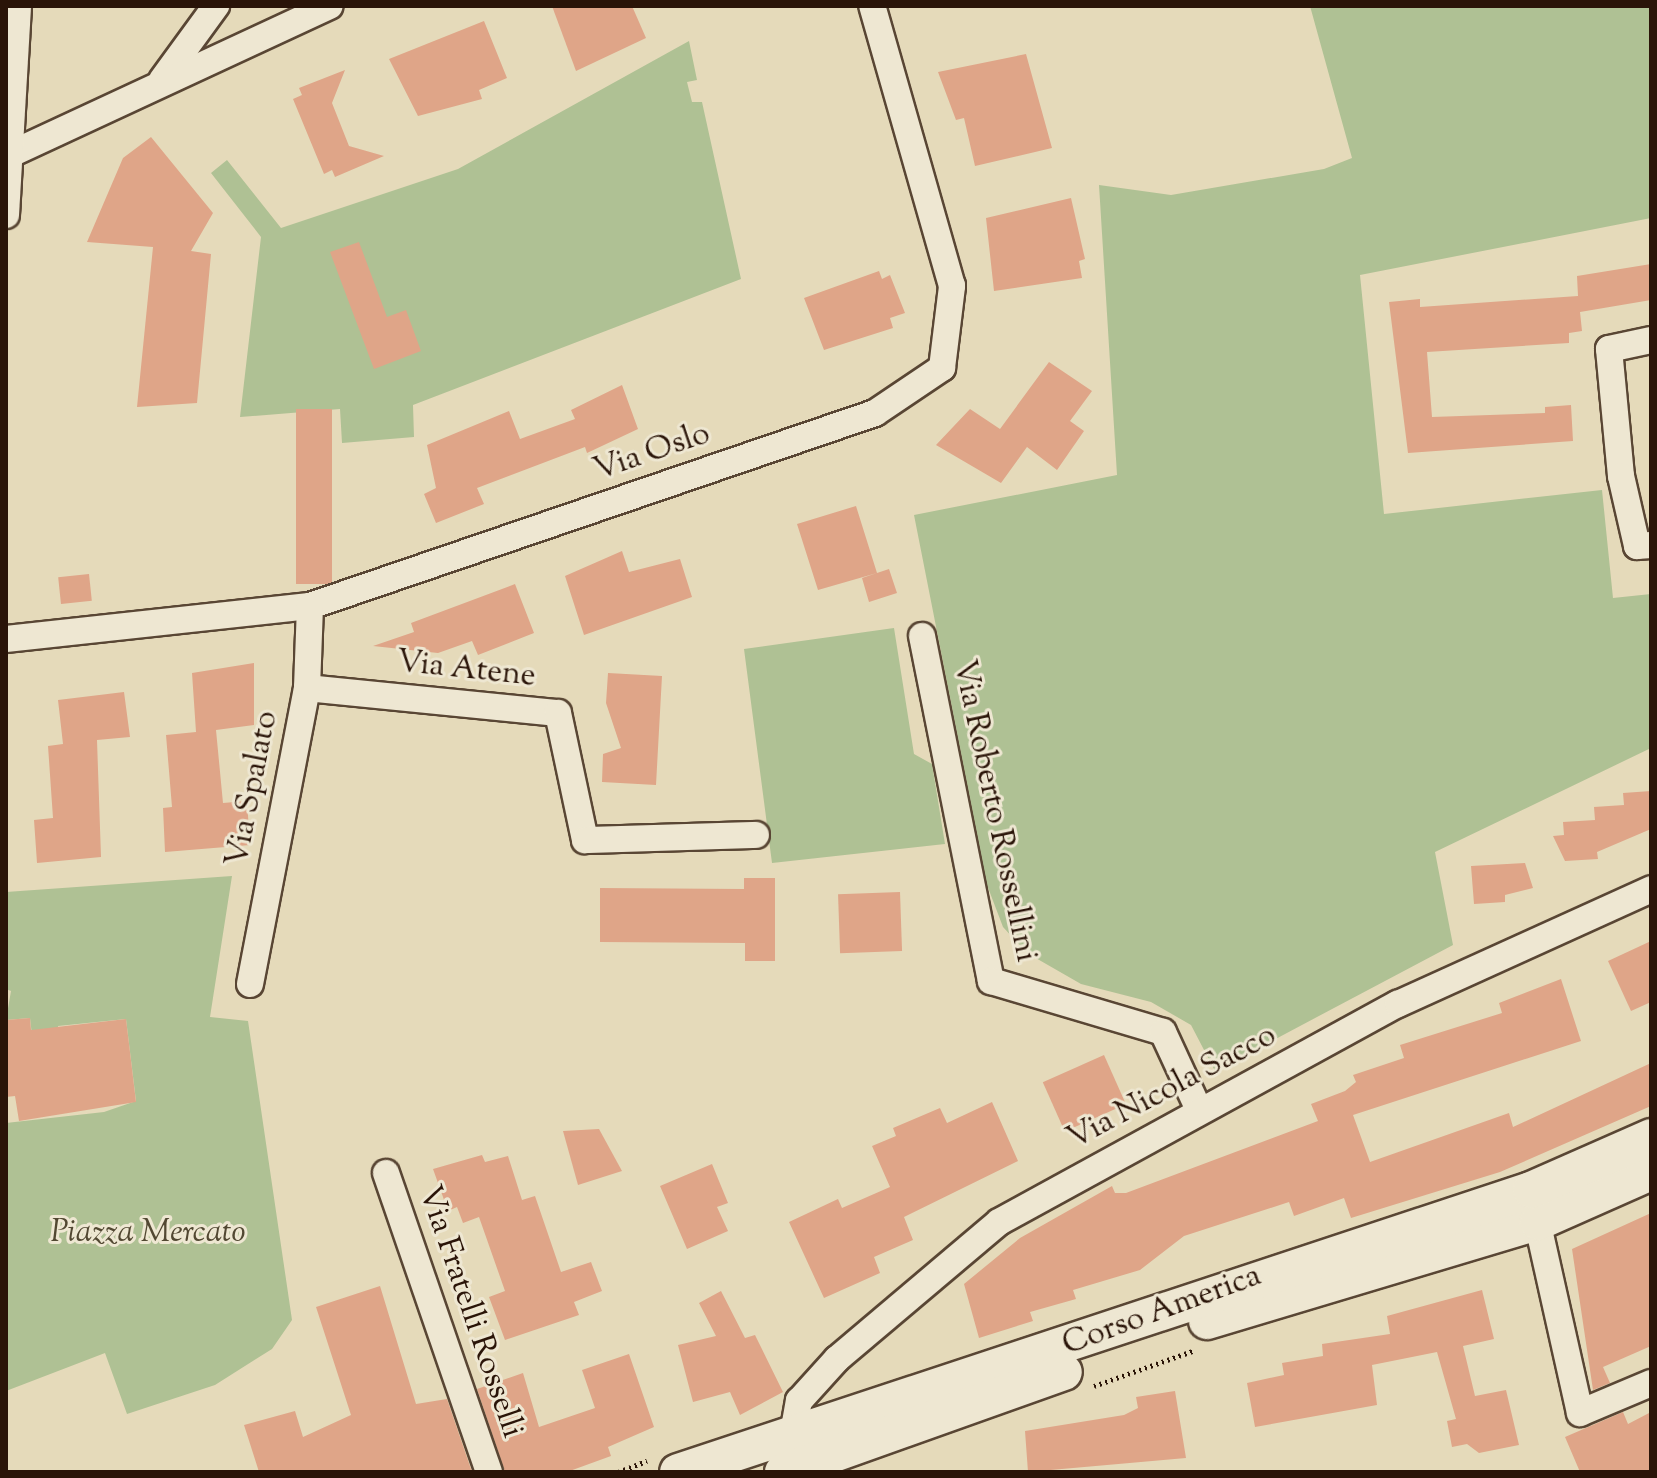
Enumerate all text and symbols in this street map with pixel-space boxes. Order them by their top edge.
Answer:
street label: Via Oslo [589,415,715,491]
street label: Via Atene [395,644,537,696]
street label: Via Roberto Rossellini [943,656,1045,966]
street label: Via Spalato [219,708,287,870]
street label: Via Nicola Sacco [1061,1017,1283,1159]
street label: Via Fratelli Rosselli [409,1181,531,1443]
park label: Piazza Mercato [50,1214,246,1252]
street label: Corso America [1057,1257,1267,1365]

